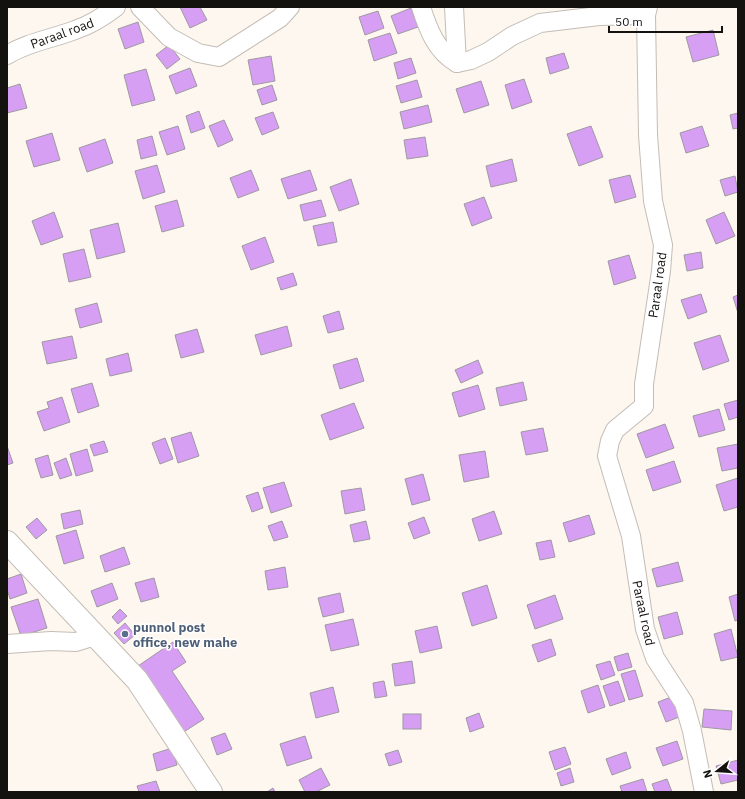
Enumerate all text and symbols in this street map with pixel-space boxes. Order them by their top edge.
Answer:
scale bar [609,8,722,34]
street label: Paraal road [28,14,96,53]
text: 50 m [615,14,643,29]
street label: Paraal road [644,251,671,319]
street label: Paraal road [628,579,659,647]
place label: punnol post office, new mahe [133,619,237,651]
marker: punnol post office, new mahe [120,629,130,639]
north arrow [697,751,737,791]
text: N [700,768,715,780]

